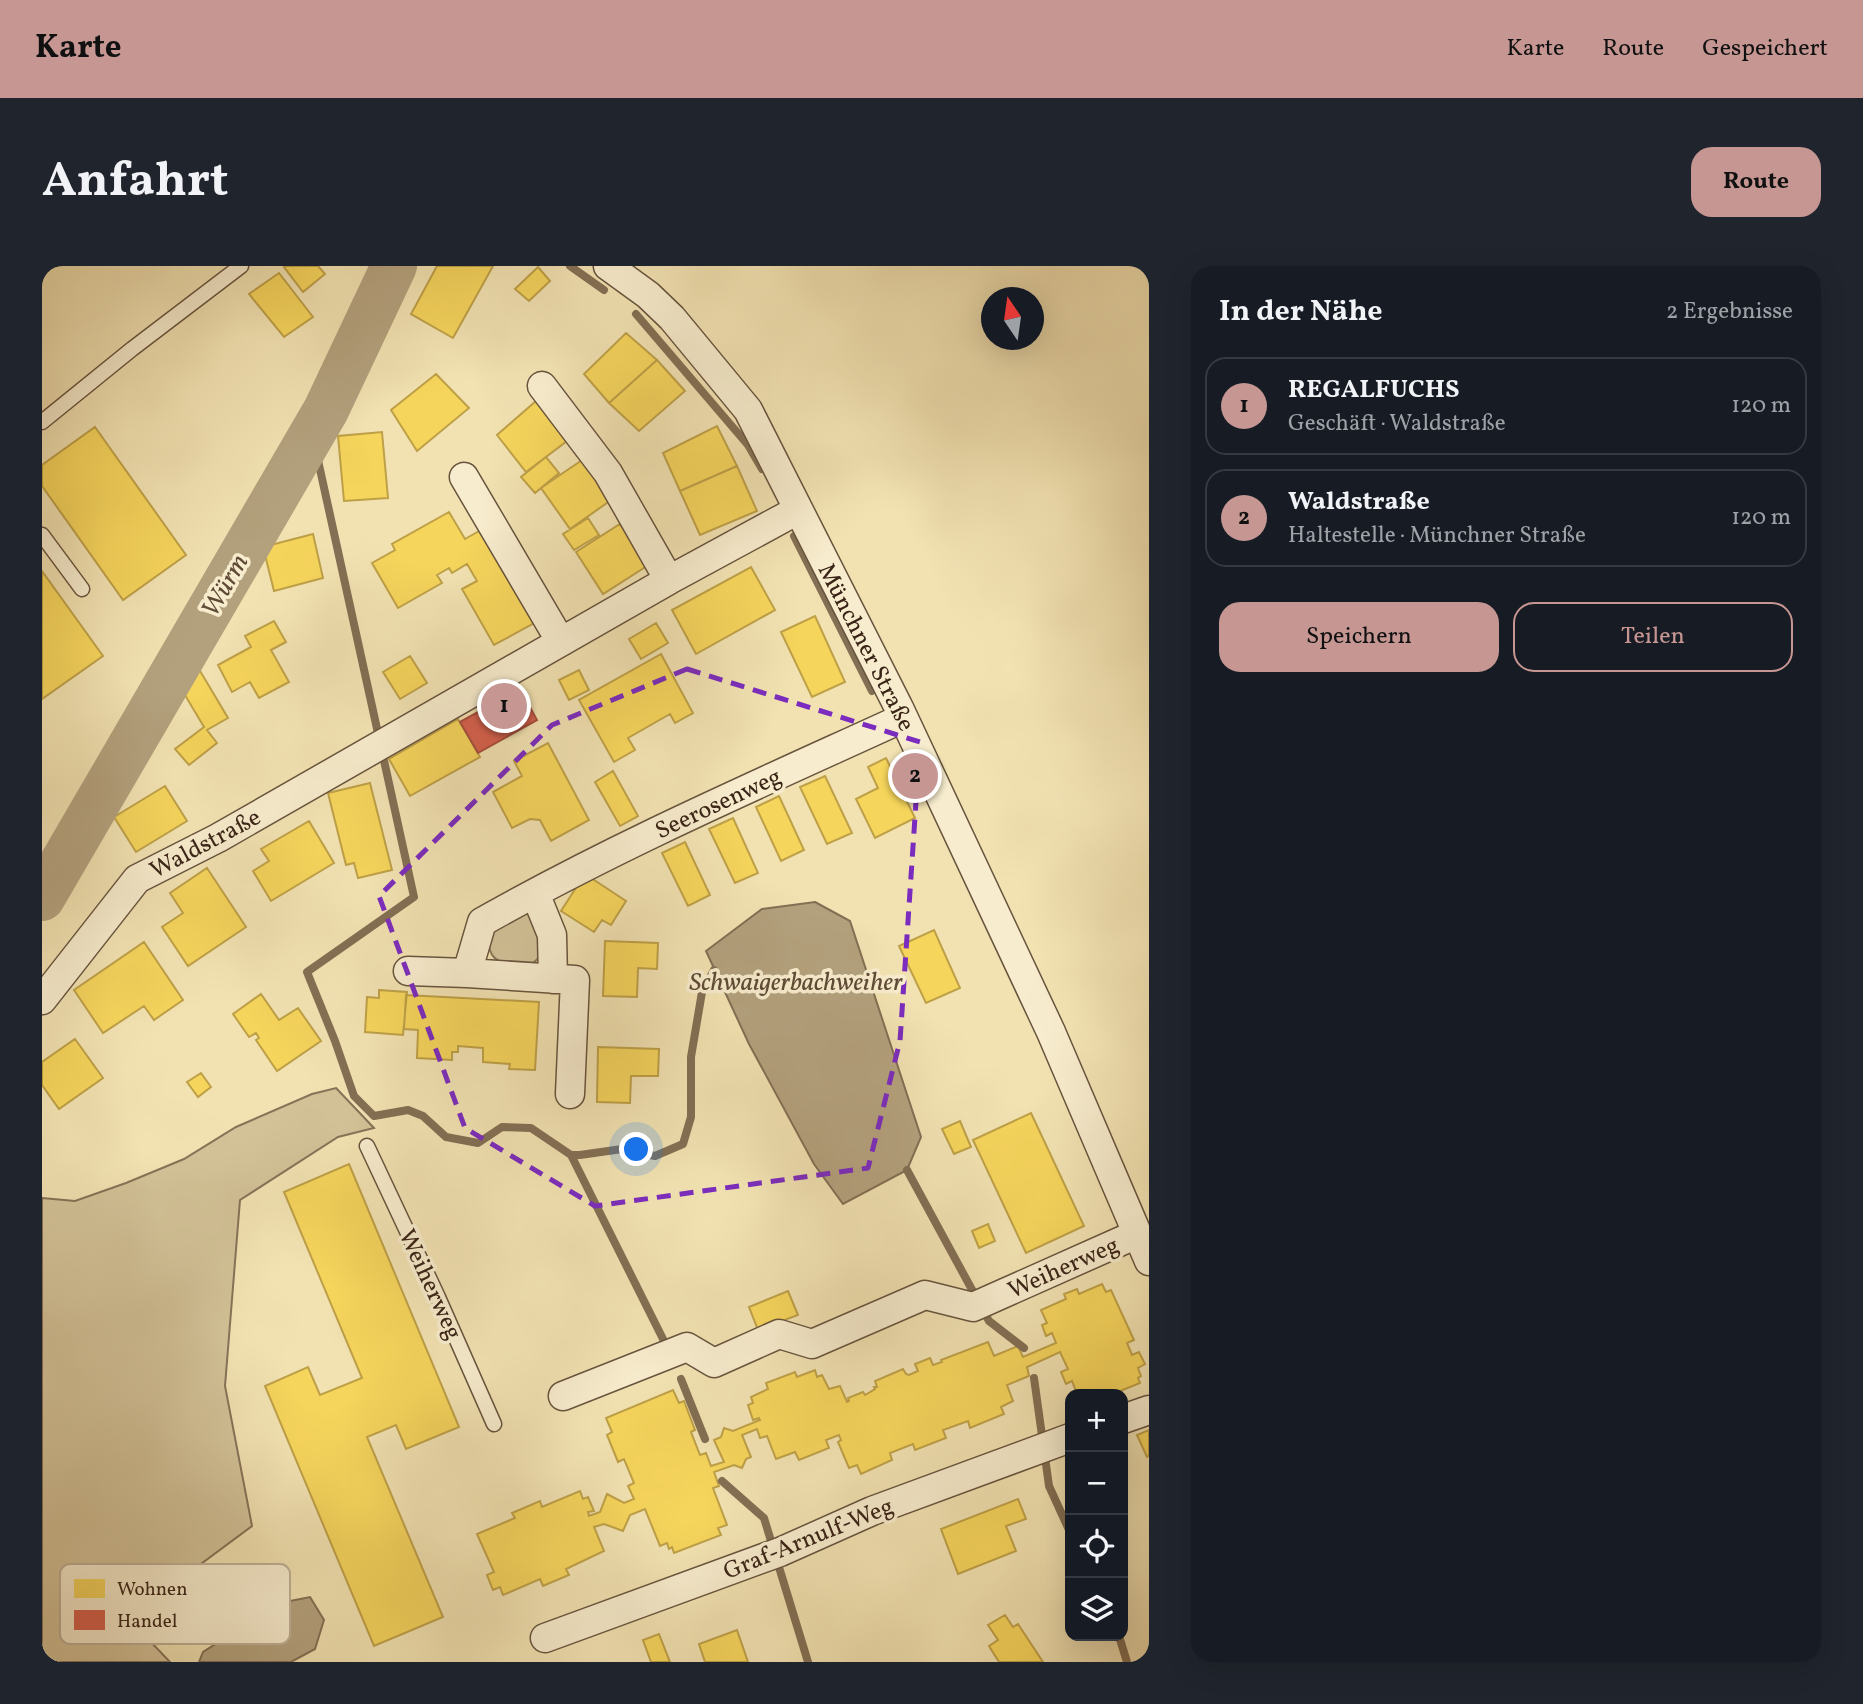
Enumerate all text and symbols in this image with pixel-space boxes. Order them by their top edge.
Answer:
text: Karte [35,26,122,72]
text: Karte [1507,32,1564,66]
text: Route [1602,32,1664,66]
text: Gespeichert [1702,32,1828,66]
button: Route [1691,147,1821,217]
text: Anfahrt [42,148,229,217]
north arrow [981,287,1044,350]
text: In der Nähe [1219,291,1383,333]
text: 2 Ergebnisse [1666,296,1793,328]
text: REGALFUCHS [1288,372,1460,408]
text: 1 [1239,390,1249,422]
text: 120 m [1731,390,1791,422]
text: Geschäft · Waldstraße [1288,408,1506,440]
text: Waldstraße [1288,484,1430,520]
text: 2 [1238,502,1250,534]
text: 120 m [1731,502,1791,534]
text: Haltestelle · Münchner Straße [1288,520,1586,552]
water label: Würm [193,548,258,624]
street label: Münchner Straße [808,558,922,738]
button: Speichern [1219,602,1499,672]
button: Teilen [1513,602,1793,672]
pin: 1 [481,680,527,732]
pin: 2 [892,750,938,802]
street label: Seerosenweg [650,761,788,849]
street label: Waldstraße [144,801,268,888]
water label: Schwaigerbachweiher [689,965,903,1001]
your location [619,1132,653,1166]
street label: Weiherweg [389,1224,470,1346]
street label: Weiherweg [1003,1229,1125,1308]
map controls [1065,1389,1128,1641]
button: + [1065,1389,1128,1452]
button: − [1065,1452,1128,1515]
street label: Graf-Arnulf-Weg [719,1490,899,1589]
button: locate [1065,1515,1128,1578]
legend [60,1564,290,1644]
text: Wohnen [117,1577,187,1603]
button: layers [1065,1578,1128,1641]
text: Handel [117,1609,178,1635]

